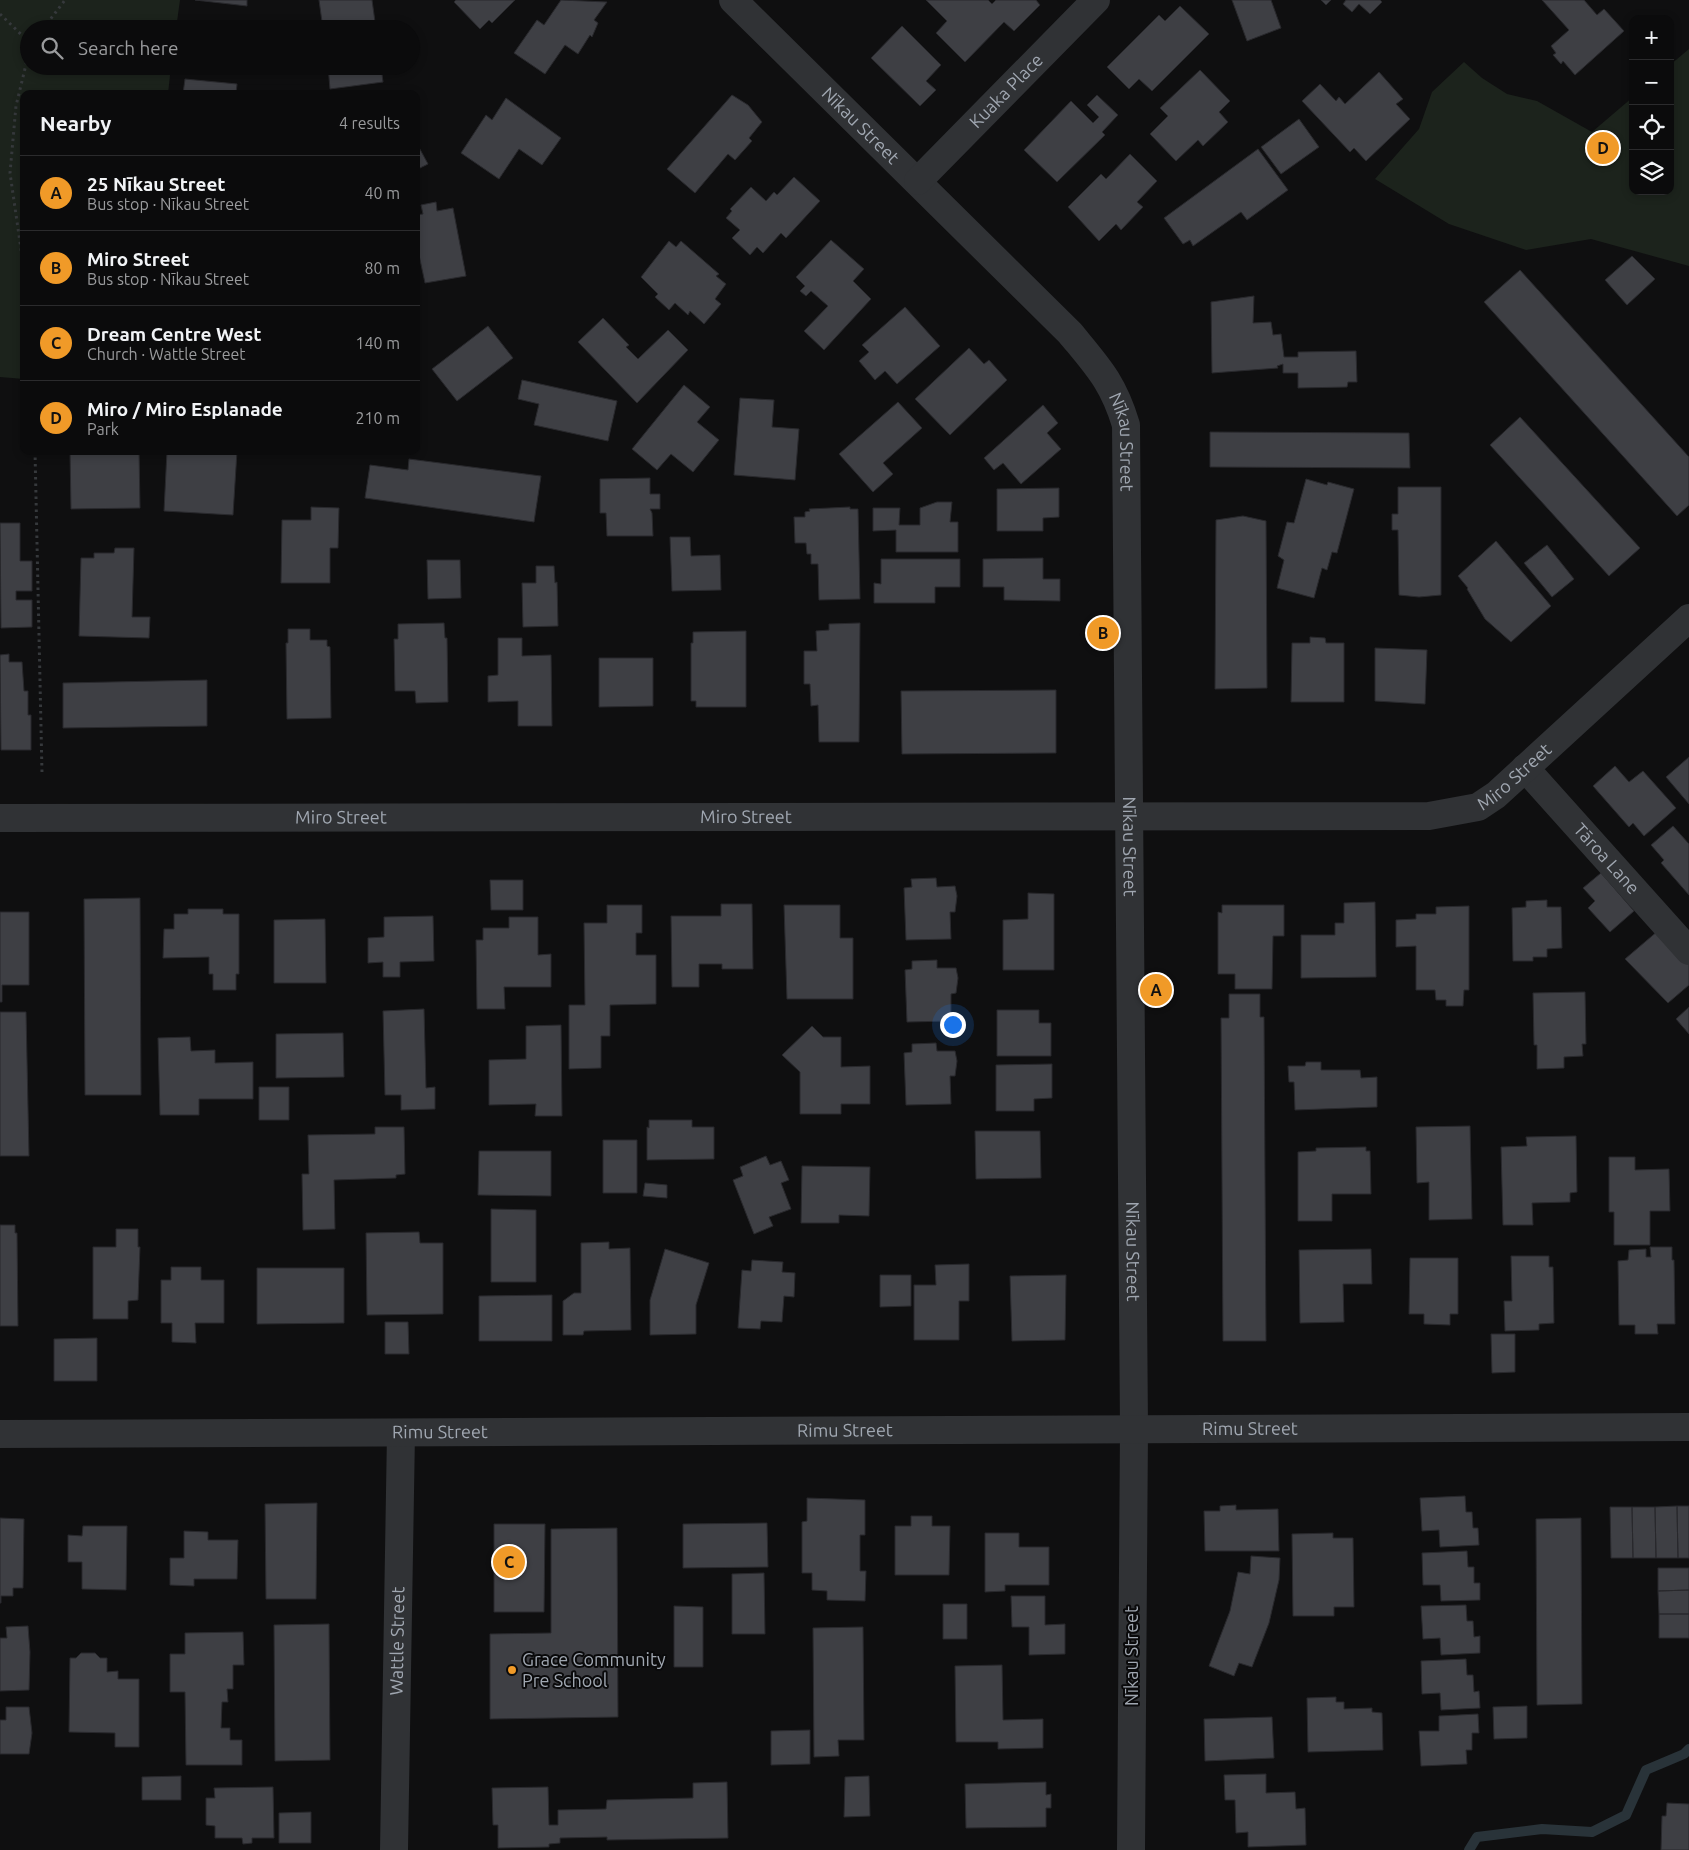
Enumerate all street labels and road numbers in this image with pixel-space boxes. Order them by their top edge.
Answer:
street label: Kuaka Place [965,49,1046,132]
street label: Nīkau Street [818,83,904,167]
street label: Nīkau Street [1106,389,1138,492]
street label: Miro Street [1473,739,1555,814]
street label: Nīkau Street [1120,796,1141,897]
street label: Miro Street [295,806,387,827]
street label: Miro Street [700,806,792,826]
street label: Tāroa Lane [1570,819,1644,898]
street label: Nīkau Street [1123,1201,1144,1302]
street label: Rimu Street [1202,1418,1298,1438]
street label: Rimu Street [797,1419,893,1440]
street label: Rimu Street [392,1421,488,1441]
street label: Wattle Street [386,1586,407,1696]
street label: Nīkau Street [1121,1606,1141,1706]

